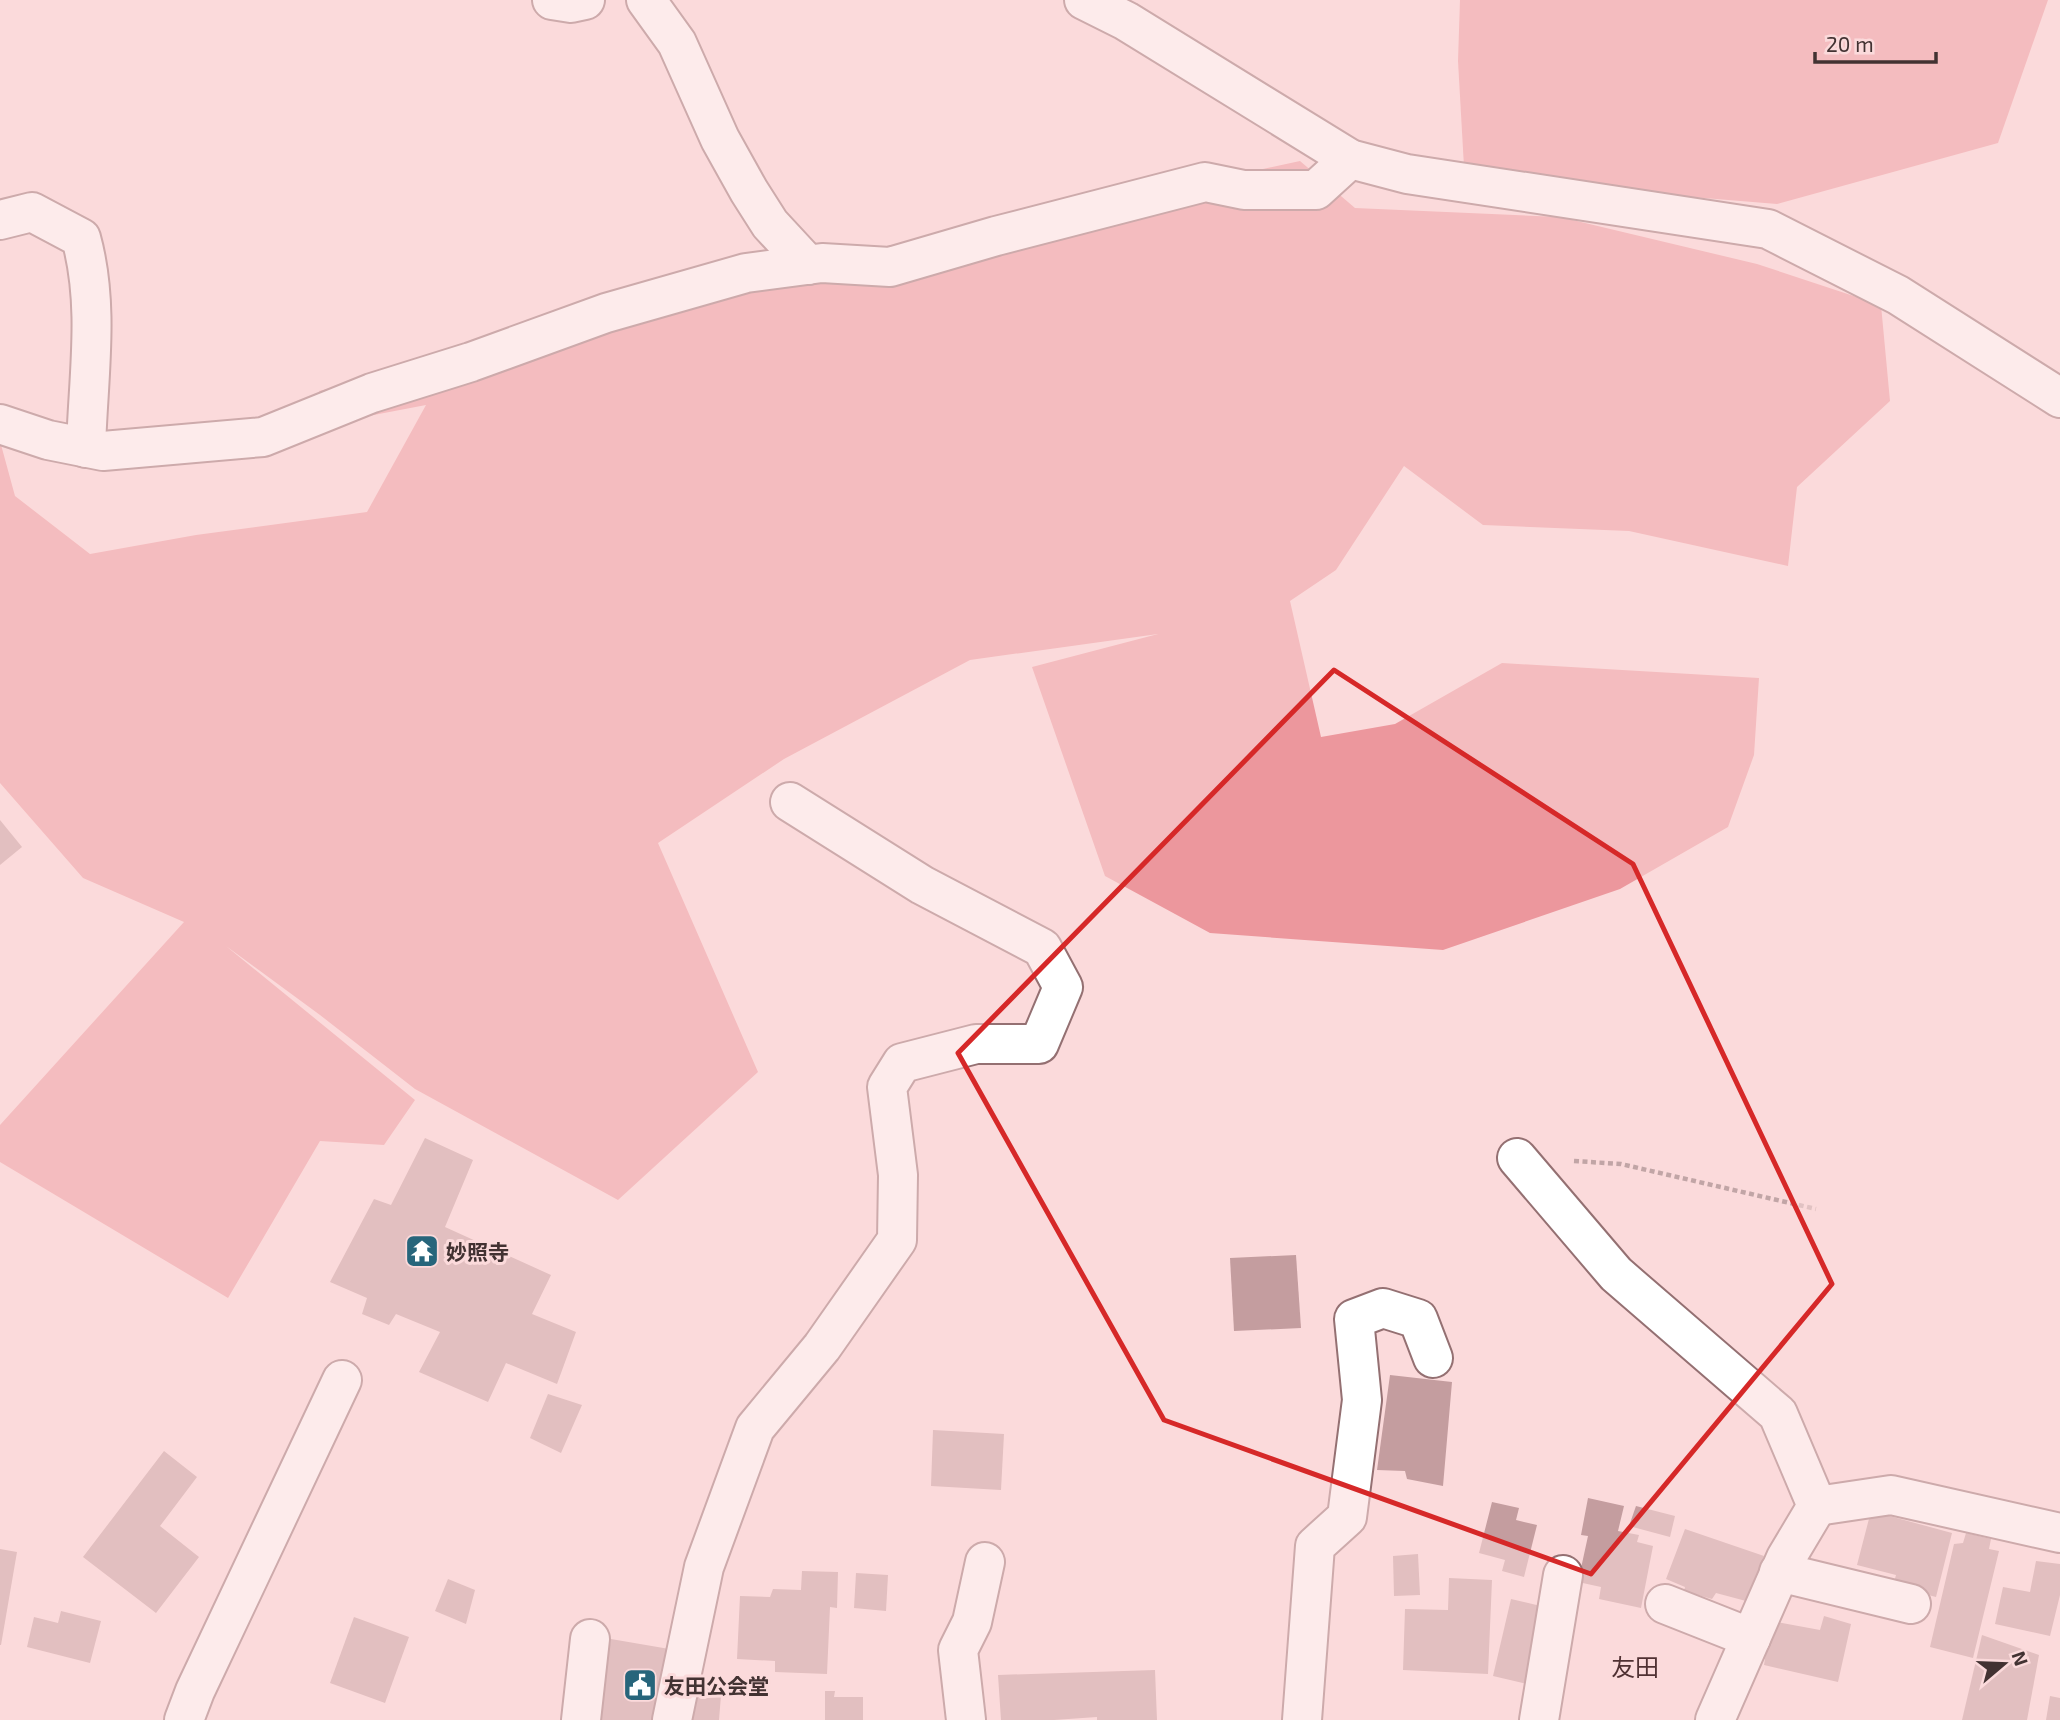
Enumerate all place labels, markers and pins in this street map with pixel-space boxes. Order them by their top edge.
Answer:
temple icon: 妙照寺 [403,1232,441,1270]
place label: 妙照寺 [446,1239,509,1264]
public building icon: 友田公会堂 [621,1666,659,1704]
place label: 友田公会堂 [664,1673,769,1698]

